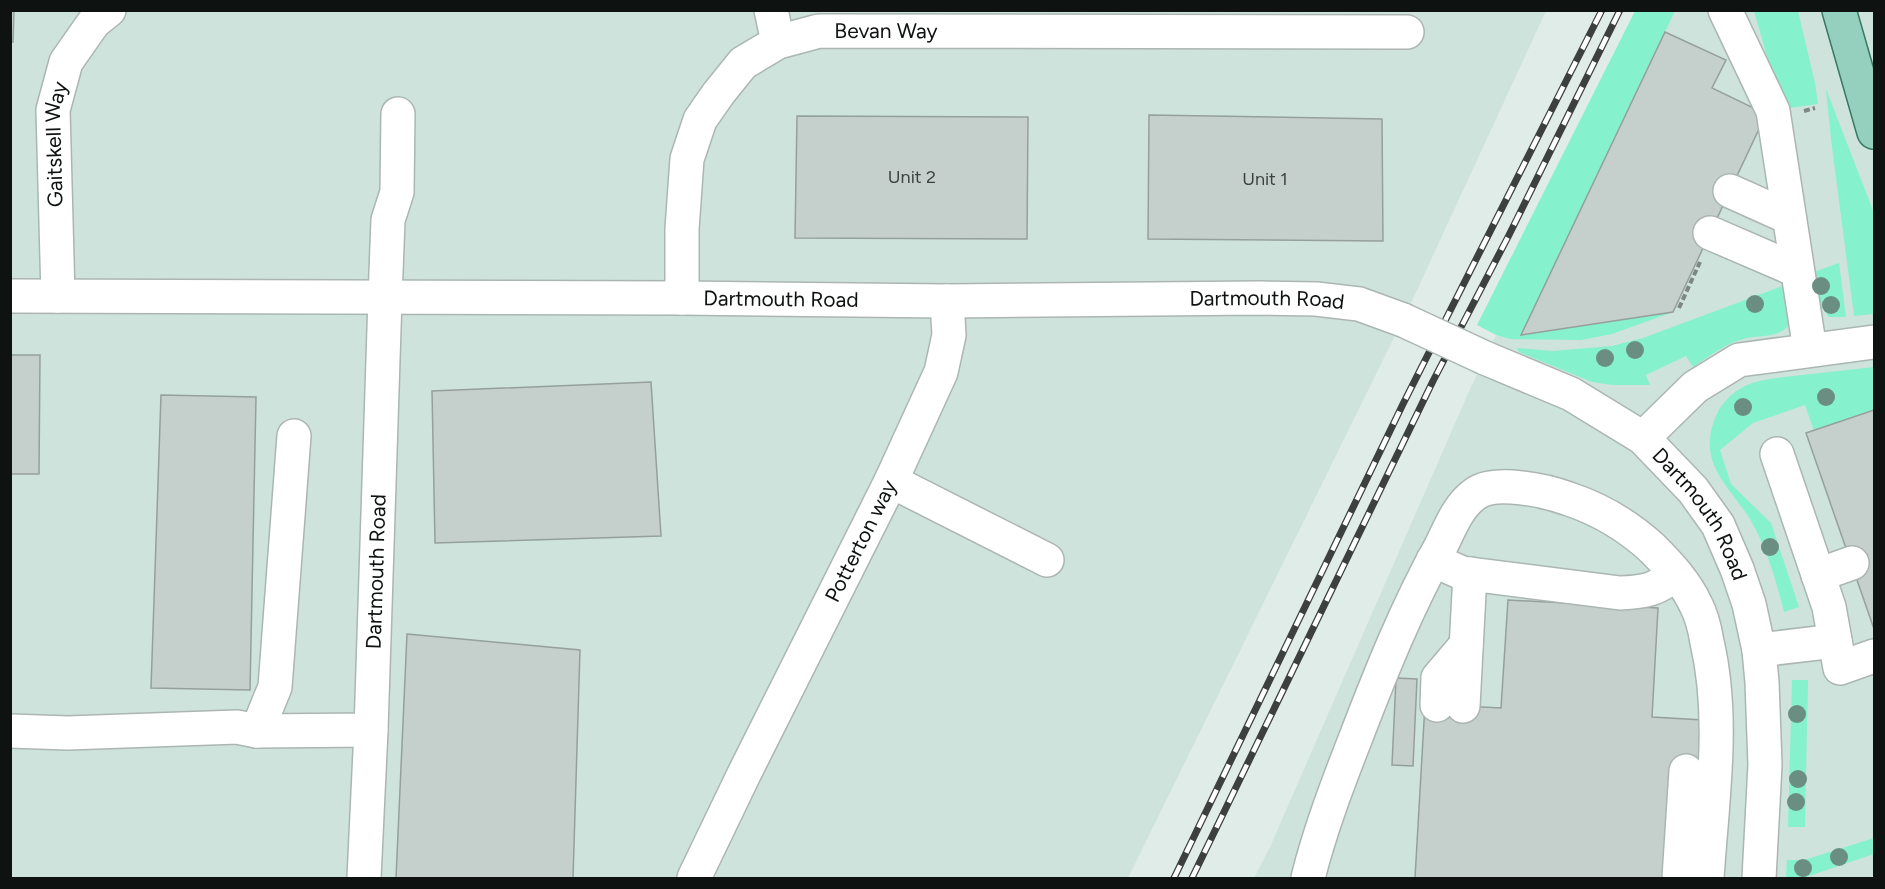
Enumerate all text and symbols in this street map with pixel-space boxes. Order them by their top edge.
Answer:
street label: Bevan Way [834,18,938,43]
street label: Gaitskell Way [40,79,72,207]
house number: Unit 2 [888,166,936,188]
house number: Unit 1 [1242,168,1288,190]
street label: Dartmouth Road [703,285,859,312]
street label: Dartmouth Road [1189,285,1346,314]
street label: Dartmouth Road [1647,443,1753,583]
street label: Potterton way [819,476,901,606]
street label: Dartmouth Road [361,494,391,650]

